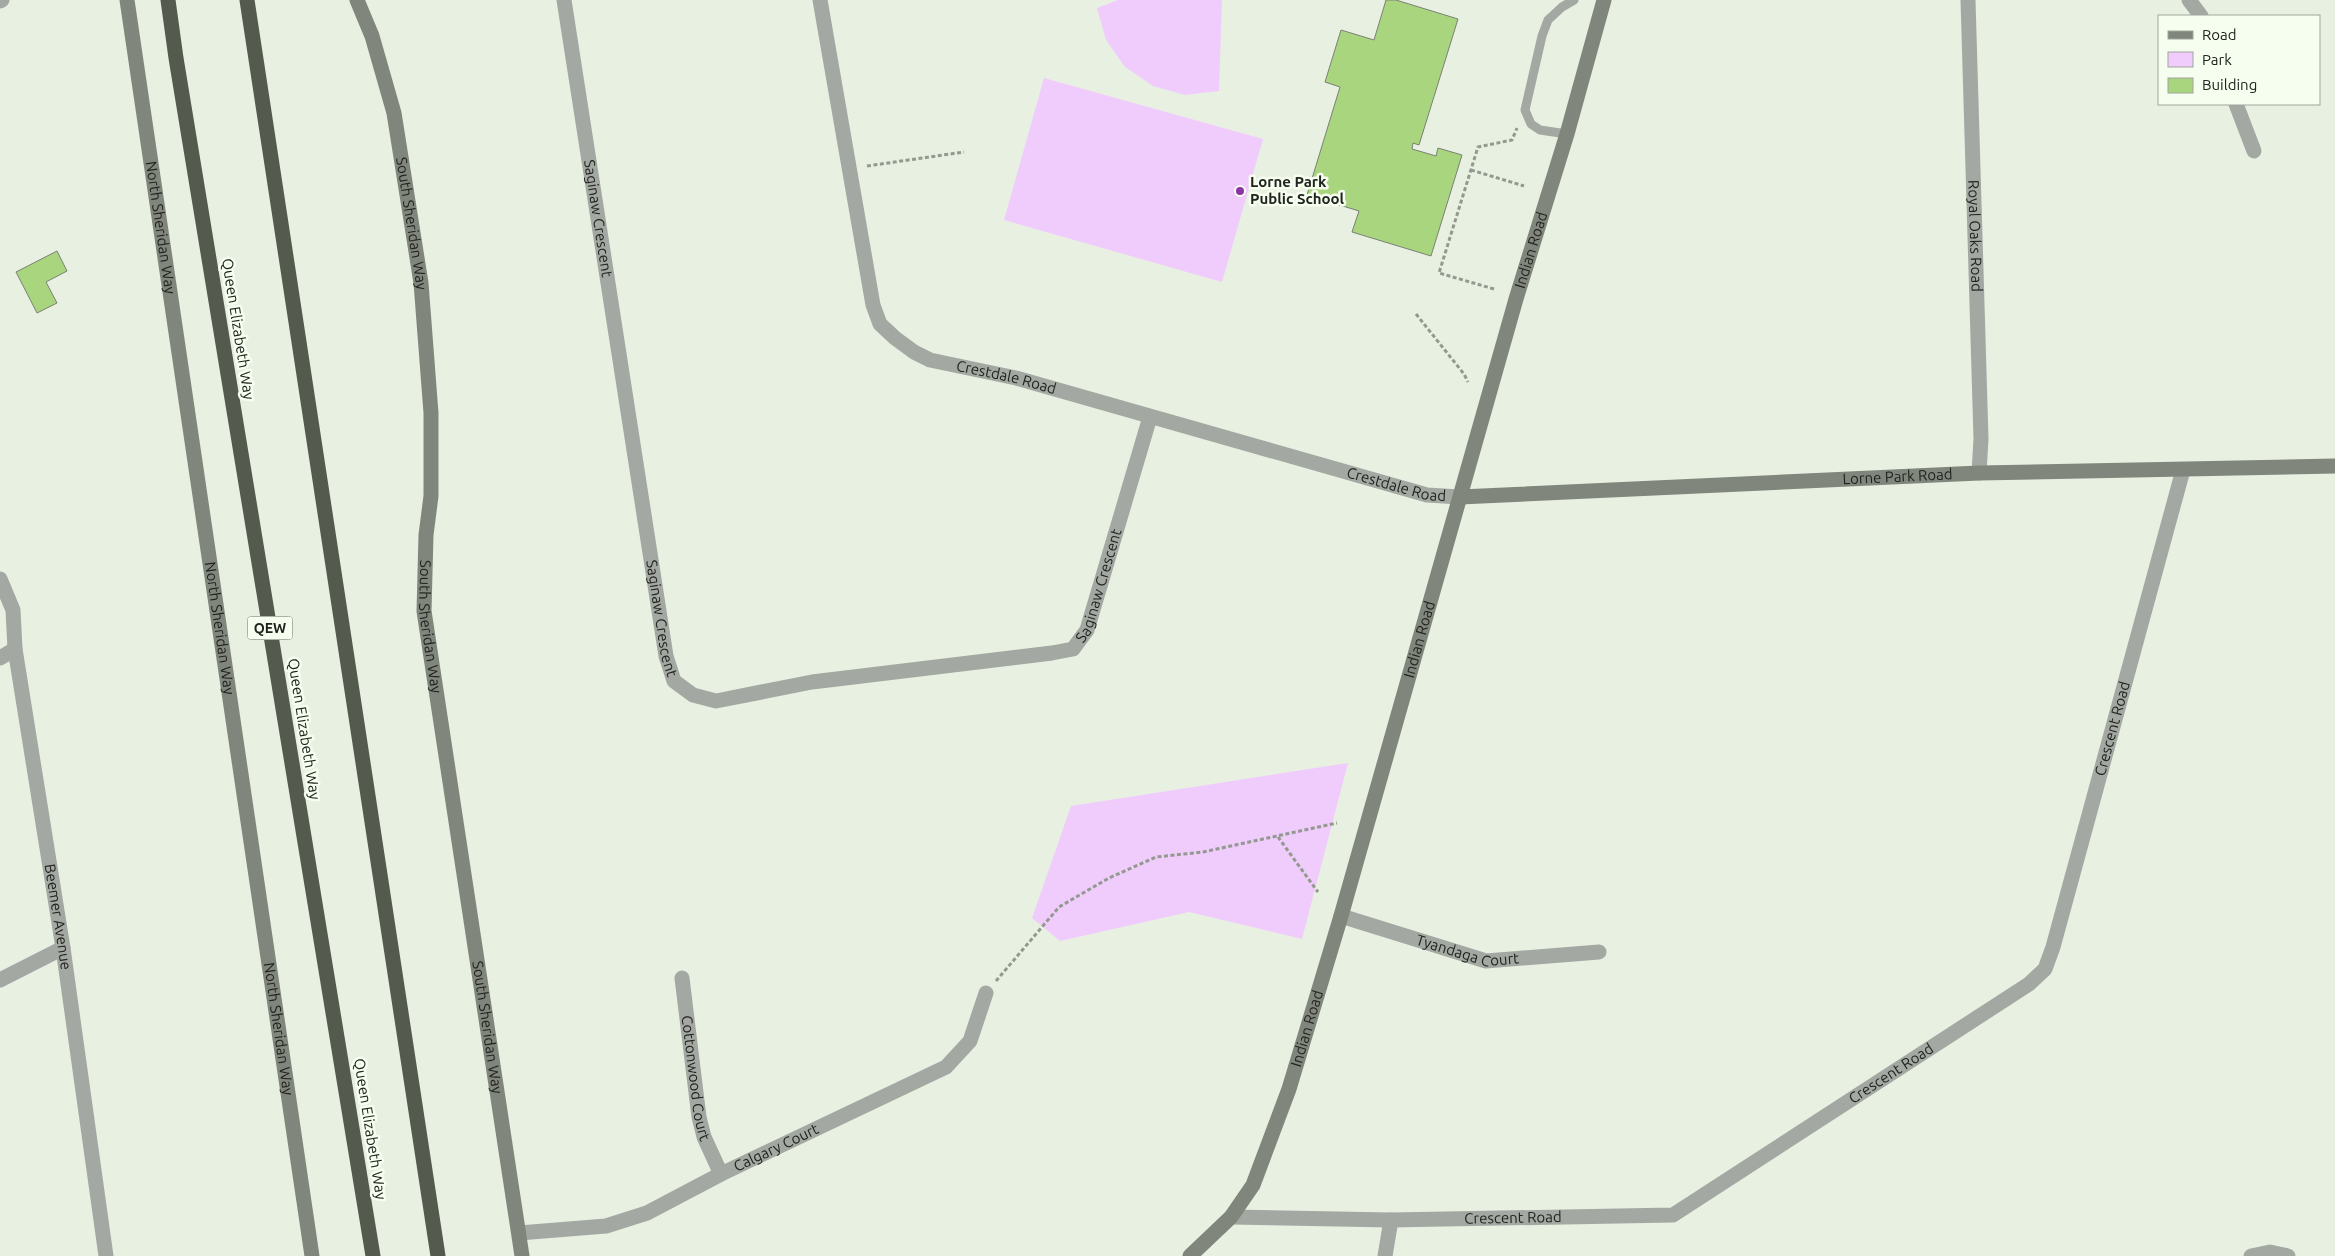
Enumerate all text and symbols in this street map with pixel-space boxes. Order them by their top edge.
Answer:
legend [2158,15,2320,105]
text: Road [2202,26,2237,43]
text: Park [2202,51,2232,68]
text: Building [2202,76,2257,93]
street label: South Sheridan Way [393,156,431,291]
street label: Saginaw Crescent [581,158,616,278]
street label: North Sheridan Way [143,160,179,295]
place label: Lorne Park Public School [1250,173,1345,207]
street label: Royal Oaks Road [1965,180,1986,292]
marker: Lorne Park Public School [1234,185,1246,197]
street label: Indian Road [1511,210,1550,290]
street label: Queen Elizabeth Way [219,257,258,401]
street label: Crestdale Road [955,357,1058,397]
street label: Crestdale Road [1345,464,1447,504]
street label: Lorne Park Road [1842,465,1953,487]
street label: Saginaw Crescent [1072,526,1125,646]
street label: Saginaw Crescent [643,559,681,679]
street label: South Sheridan Way [416,560,445,694]
street label: North Sheridan Way [202,561,238,696]
street label: Indian Road [1400,599,1438,680]
road number: QEW [248,616,292,640]
street label: Queen Elizabeth Way [285,657,324,801]
street label: Crescent Road [2091,679,2133,778]
street label: Beemer Avenue [42,863,75,971]
street label: Tyandaga Court [1414,931,1520,970]
street label: South Sheridan Way [469,960,506,1095]
street label: North Sheridan Way [261,961,297,1096]
street label: Indian Road [1287,988,1326,1069]
street label: Cottonwood Court [679,1014,714,1144]
street label: Crescent Road [1845,1039,1936,1107]
street label: Queen Elizabeth Way [351,1057,390,1201]
street label: Calgary Court [731,1120,821,1175]
street label: Crescent Road [1464,1208,1562,1227]

